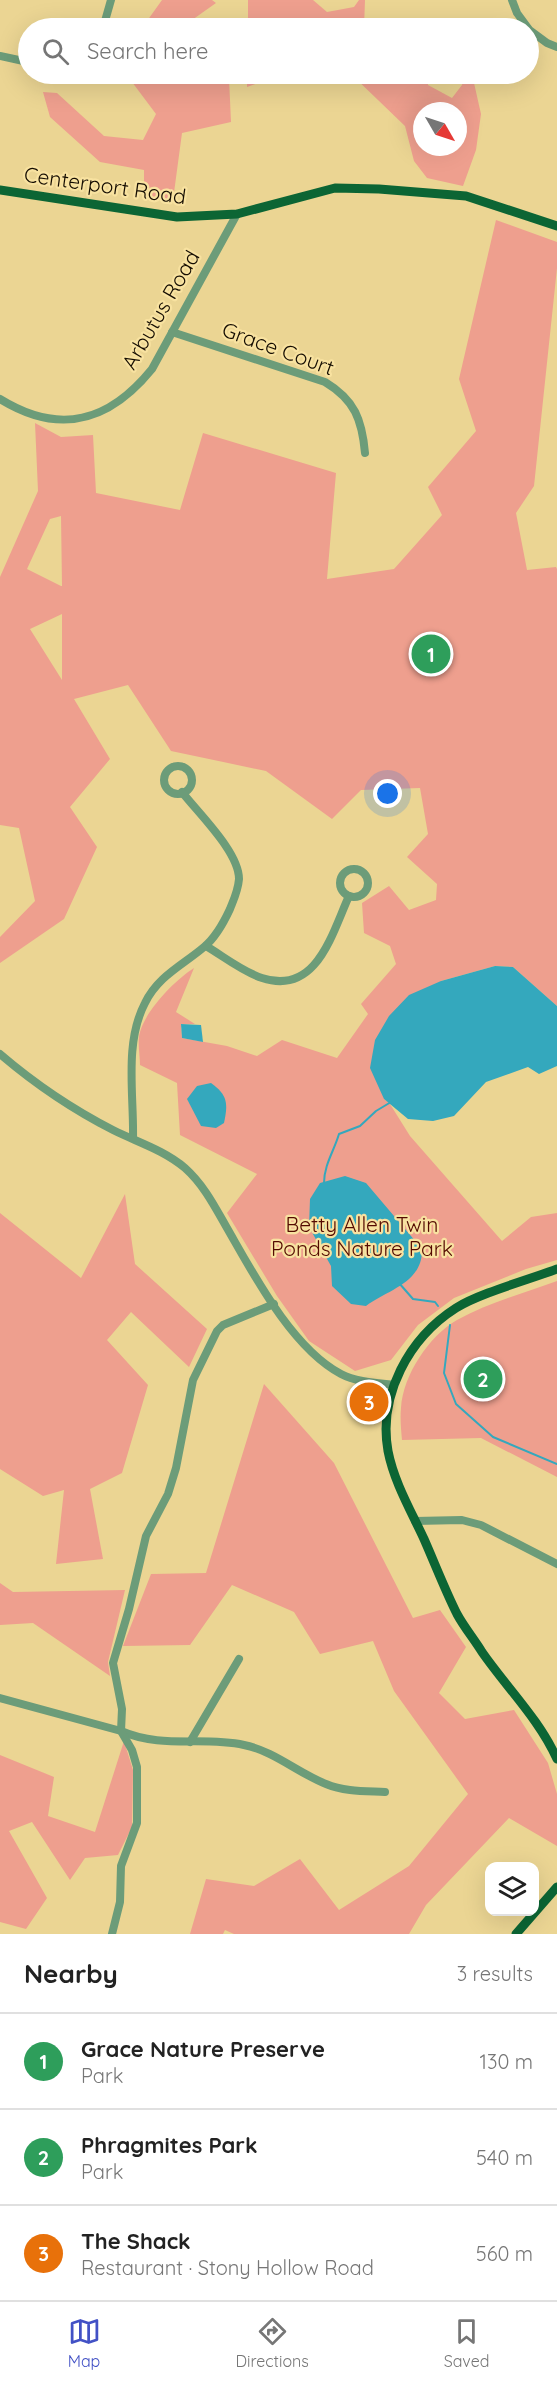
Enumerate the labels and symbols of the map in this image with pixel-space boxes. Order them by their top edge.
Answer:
north arrow [413,102,467,156]
street label: Centerport Road [23,161,188,209]
street label: Arbutus Road [116,245,205,374]
street label: Grace Court [219,316,338,380]
pin: 1 [412,632,450,676]
your location [373,779,402,808]
park label: Betty Allen Twin Ponds Nature Park [271,1211,453,1261]
pin: 2 [464,1356,502,1402]
pin: 3 [350,1380,388,1424]

